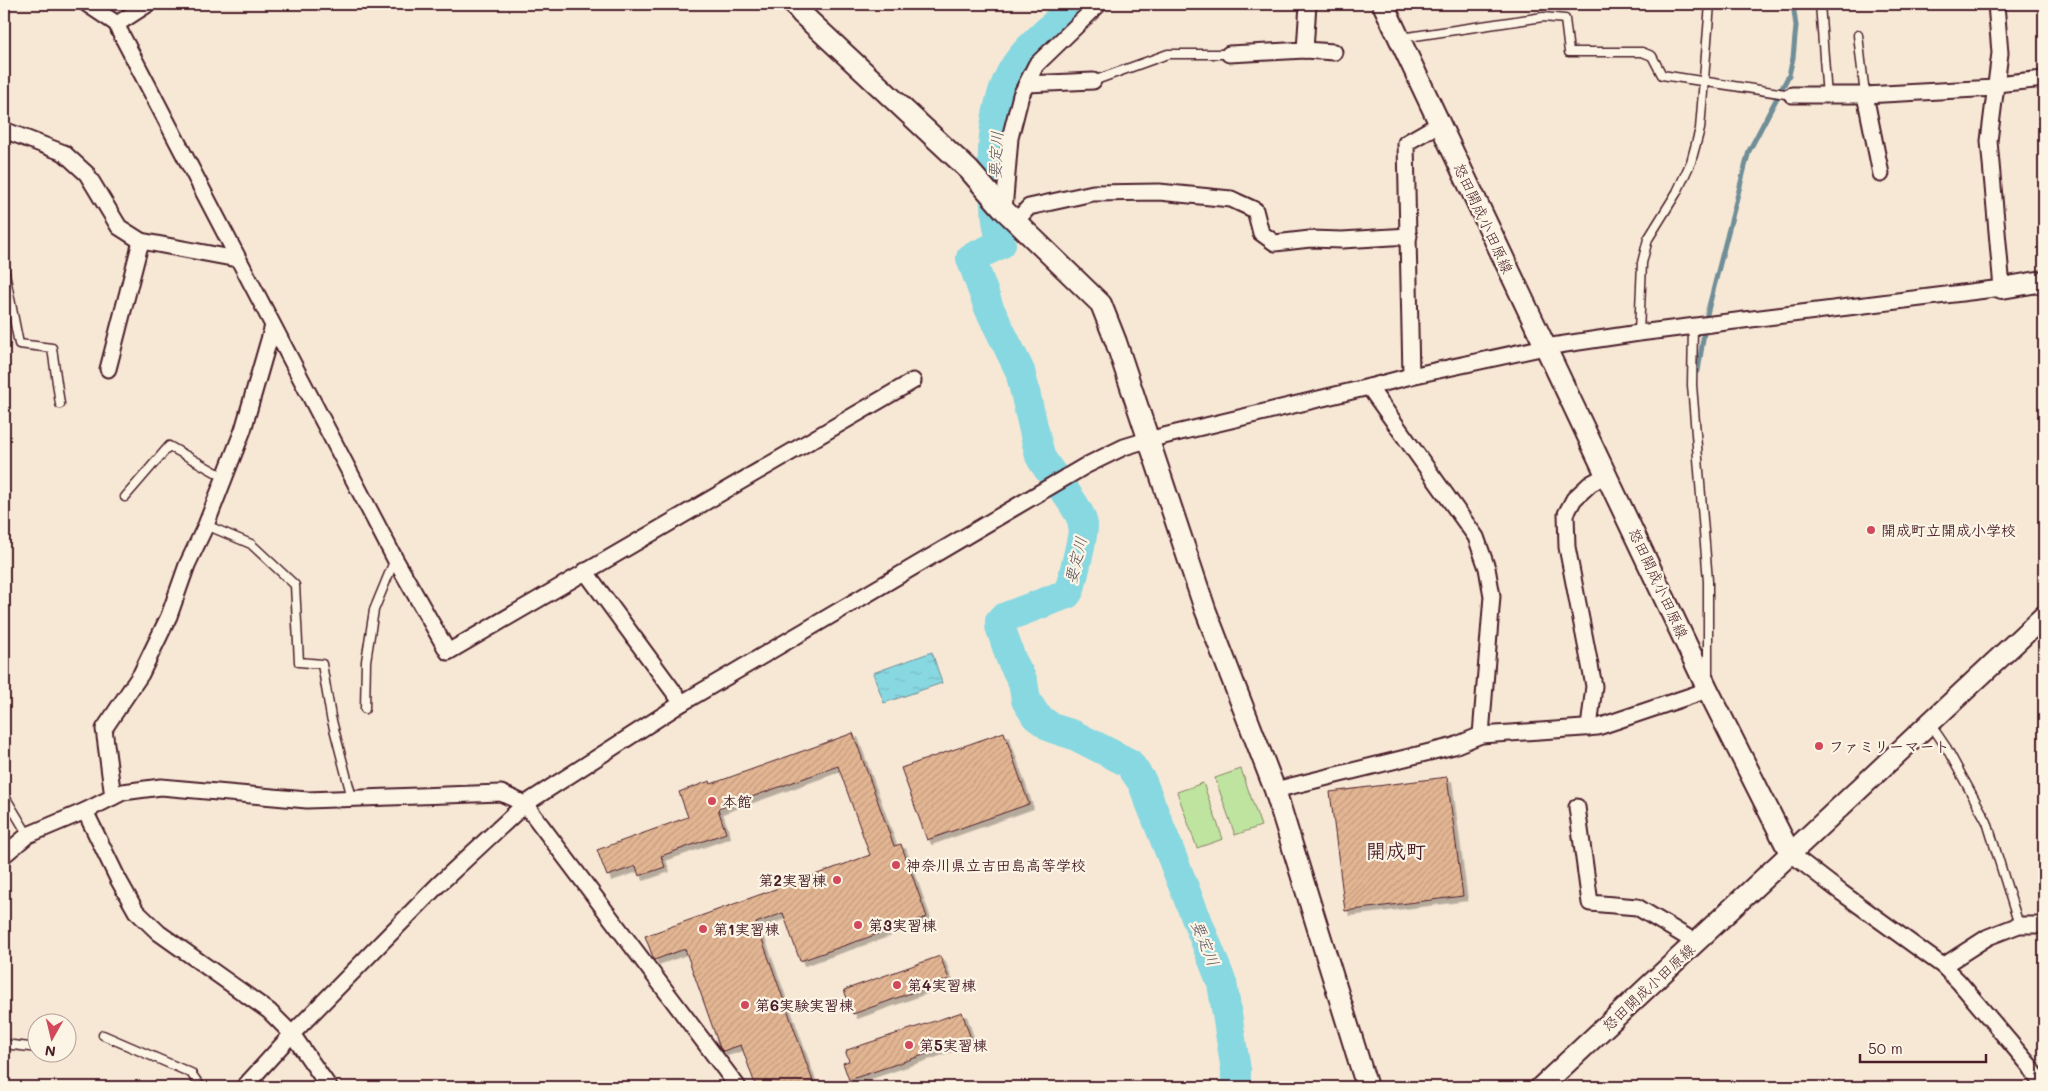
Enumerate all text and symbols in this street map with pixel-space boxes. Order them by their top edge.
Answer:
water label: 要定川 [983,130,1007,180]
street label: 怒田開成小田原線 [1450,159,1518,277]
place label: 開成町立開成小学校 [1881,520,2016,540]
street label: 怒田開成小田原線 [1625,524,1693,642]
marker: 開成町立開成小学校 [1865,524,1877,536]
water label: 要定川 [1059,534,1091,586]
place label: ファミリーマート [1829,736,1950,756]
marker: ファミリーマート [1813,740,1825,752]
place label: 本館 [722,791,752,811]
marker: 本館 [706,795,718,807]
district label: 開成町 [1366,837,1426,863]
place label: 神奈川県立吉田島高等学校 [906,855,1086,875]
marker: 神奈川県立吉田島高等学校 [890,859,902,871]
place label: 第2実習棟 [759,870,827,890]
marker: 第2実習棟 [831,874,843,886]
place label: 第3実習棟 [868,915,937,935]
water label: 要定川 [1187,917,1225,969]
place label: 第1実習棟 [713,919,780,939]
marker: 第3実習棟 [852,919,864,931]
marker: 第1実習棟 [697,923,709,935]
street label: 怒田開成小田原線 [1597,939,1699,1035]
place label: 第4実習棟 [907,975,977,995]
marker: 第4実習棟 [891,979,903,991]
place label: 第6実験実習棟 [755,995,854,1015]
marker: 第6実験実習棟 [739,999,751,1011]
north arrow [28,1014,78,1064]
scale bar [1860,1031,1987,1063]
place label: 第5実習棟 [919,1035,988,1055]
text: 50 m [1868,1038,1903,1058]
marker: 第5実習棟 [903,1039,915,1051]
text: N [44,1041,57,1062]

